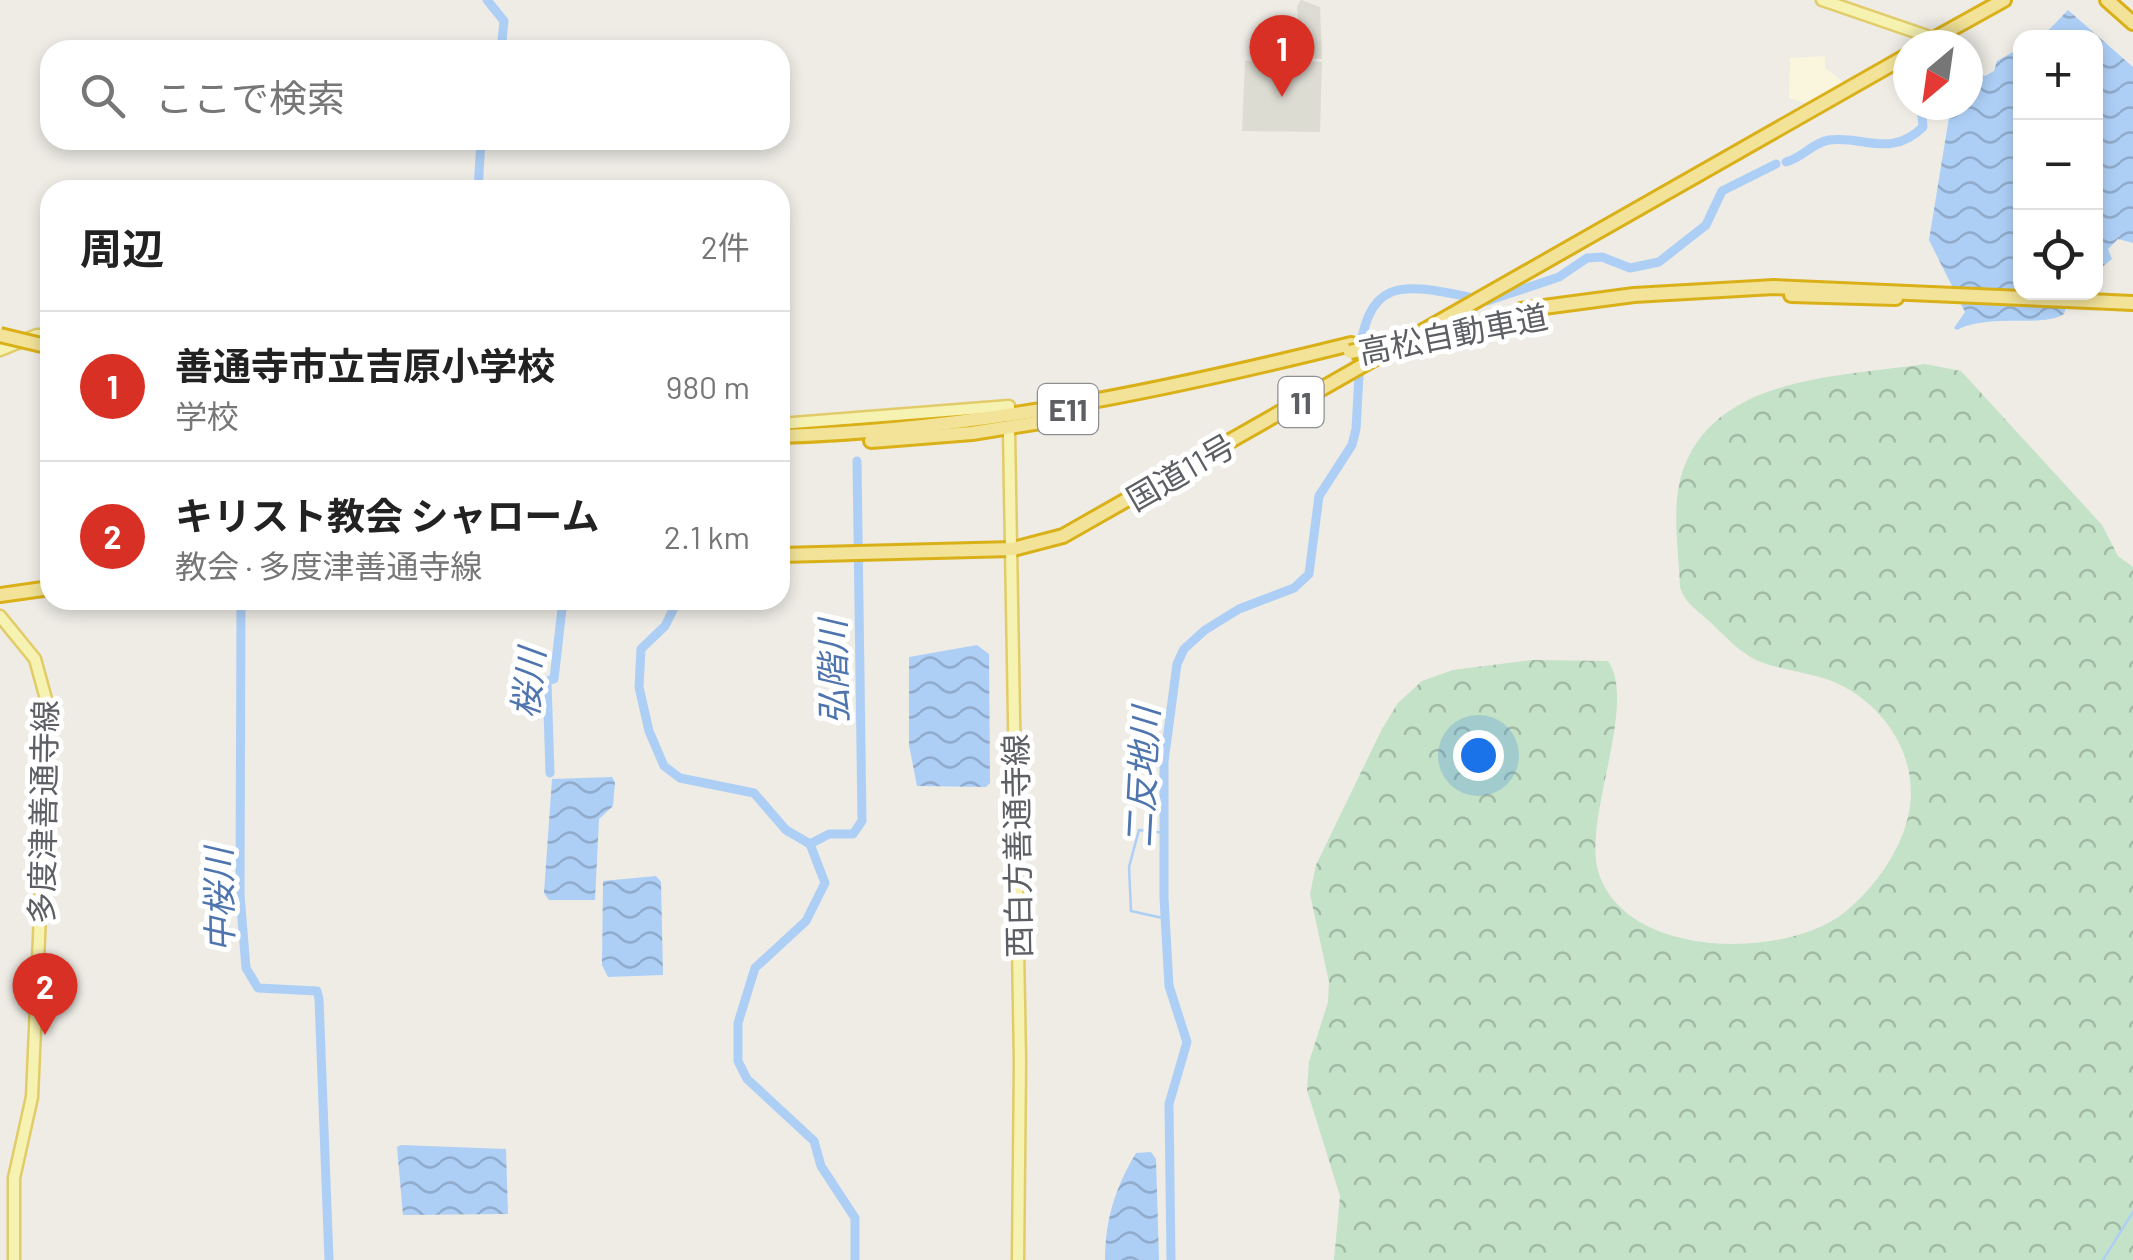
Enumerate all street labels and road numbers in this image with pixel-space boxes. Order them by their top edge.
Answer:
street label: 高松自動車道 [1355,296,1551,370]
road number: 11 [1278,377,1324,427]
road number: E11 [1038,384,1098,434]
street label: 国道11号 [1119,425,1241,517]
street label: 多度津善通寺線 [21,700,63,924]
street label: 西白方善通寺線 [995,734,1037,958]

